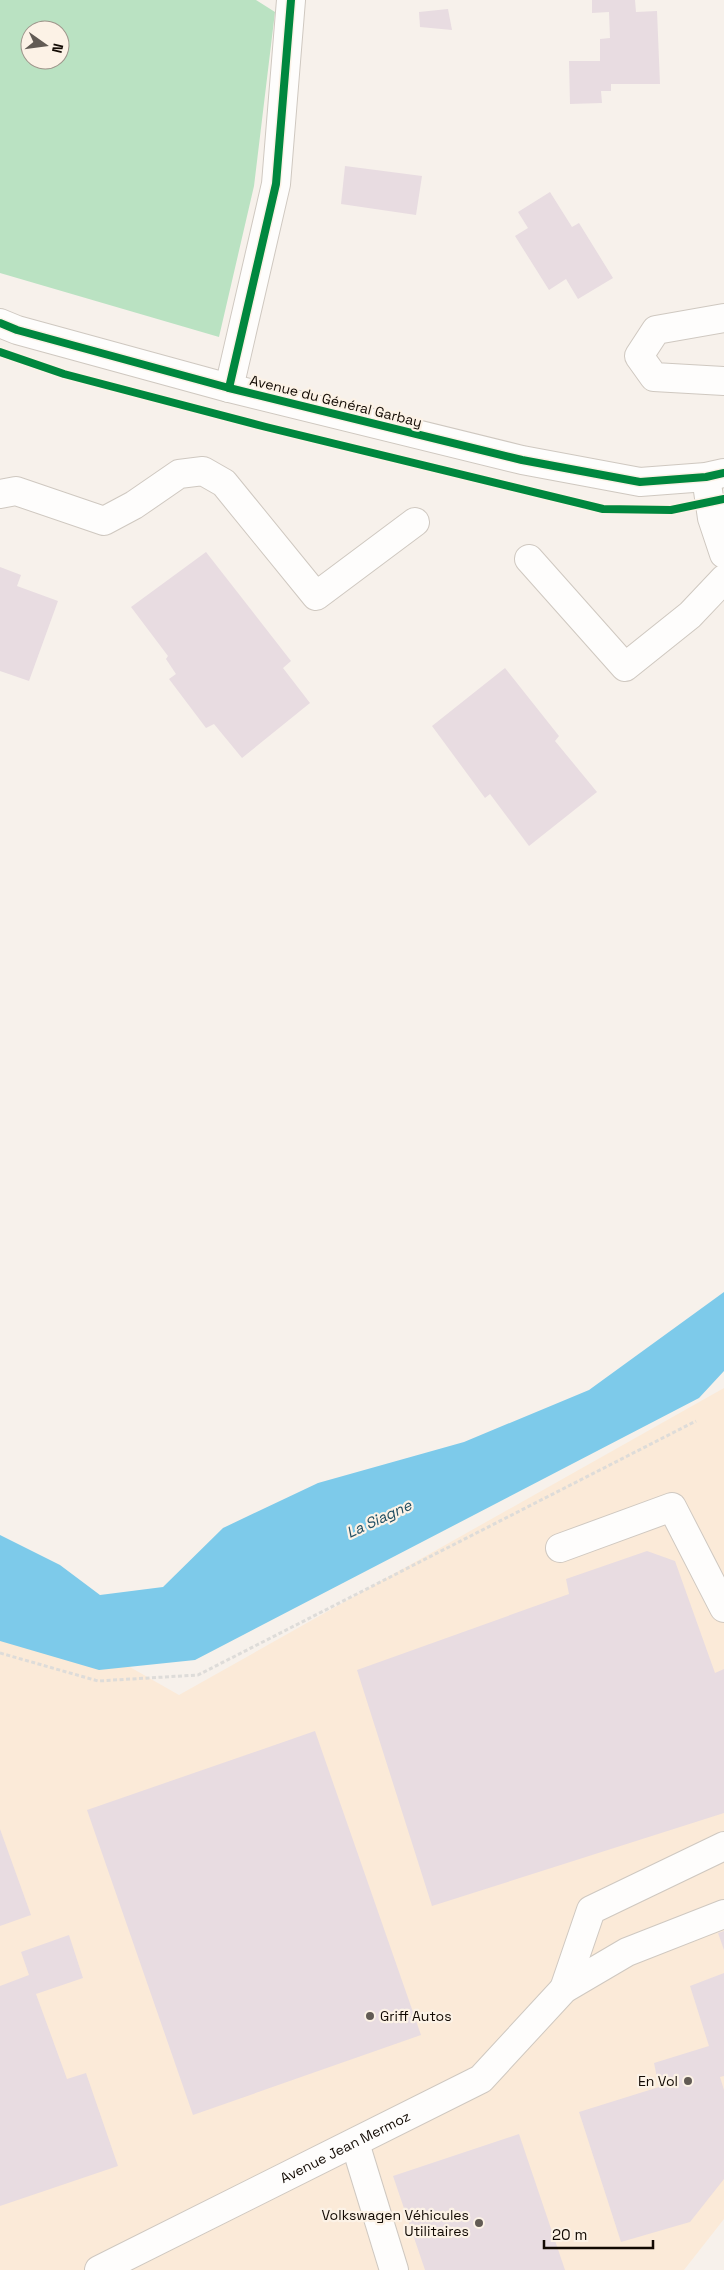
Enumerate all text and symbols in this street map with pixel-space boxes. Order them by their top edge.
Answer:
north arrow [20,20,70,70]
text: N [48,41,67,55]
street label: Avenue du Général Garbay [248,371,424,431]
water label: La Siagne [343,1495,415,1542]
place label: Griff Autos [380,2007,452,2025]
marker: Griff Autos [364,2010,376,2022]
place label: En Vol [638,2072,678,2090]
marker: En Vol [682,2075,694,2087]
street label: Avenue Jean Mermoz [277,2107,413,2187]
place label: Volkswagen Véhicules Utilitaires [321,2206,469,2240]
marker: Volkswagen Véhicules Utilitaires [473,2217,485,2229]
scale bar [544,2218,653,2250]
text: 20 m [552,2225,587,2244]

